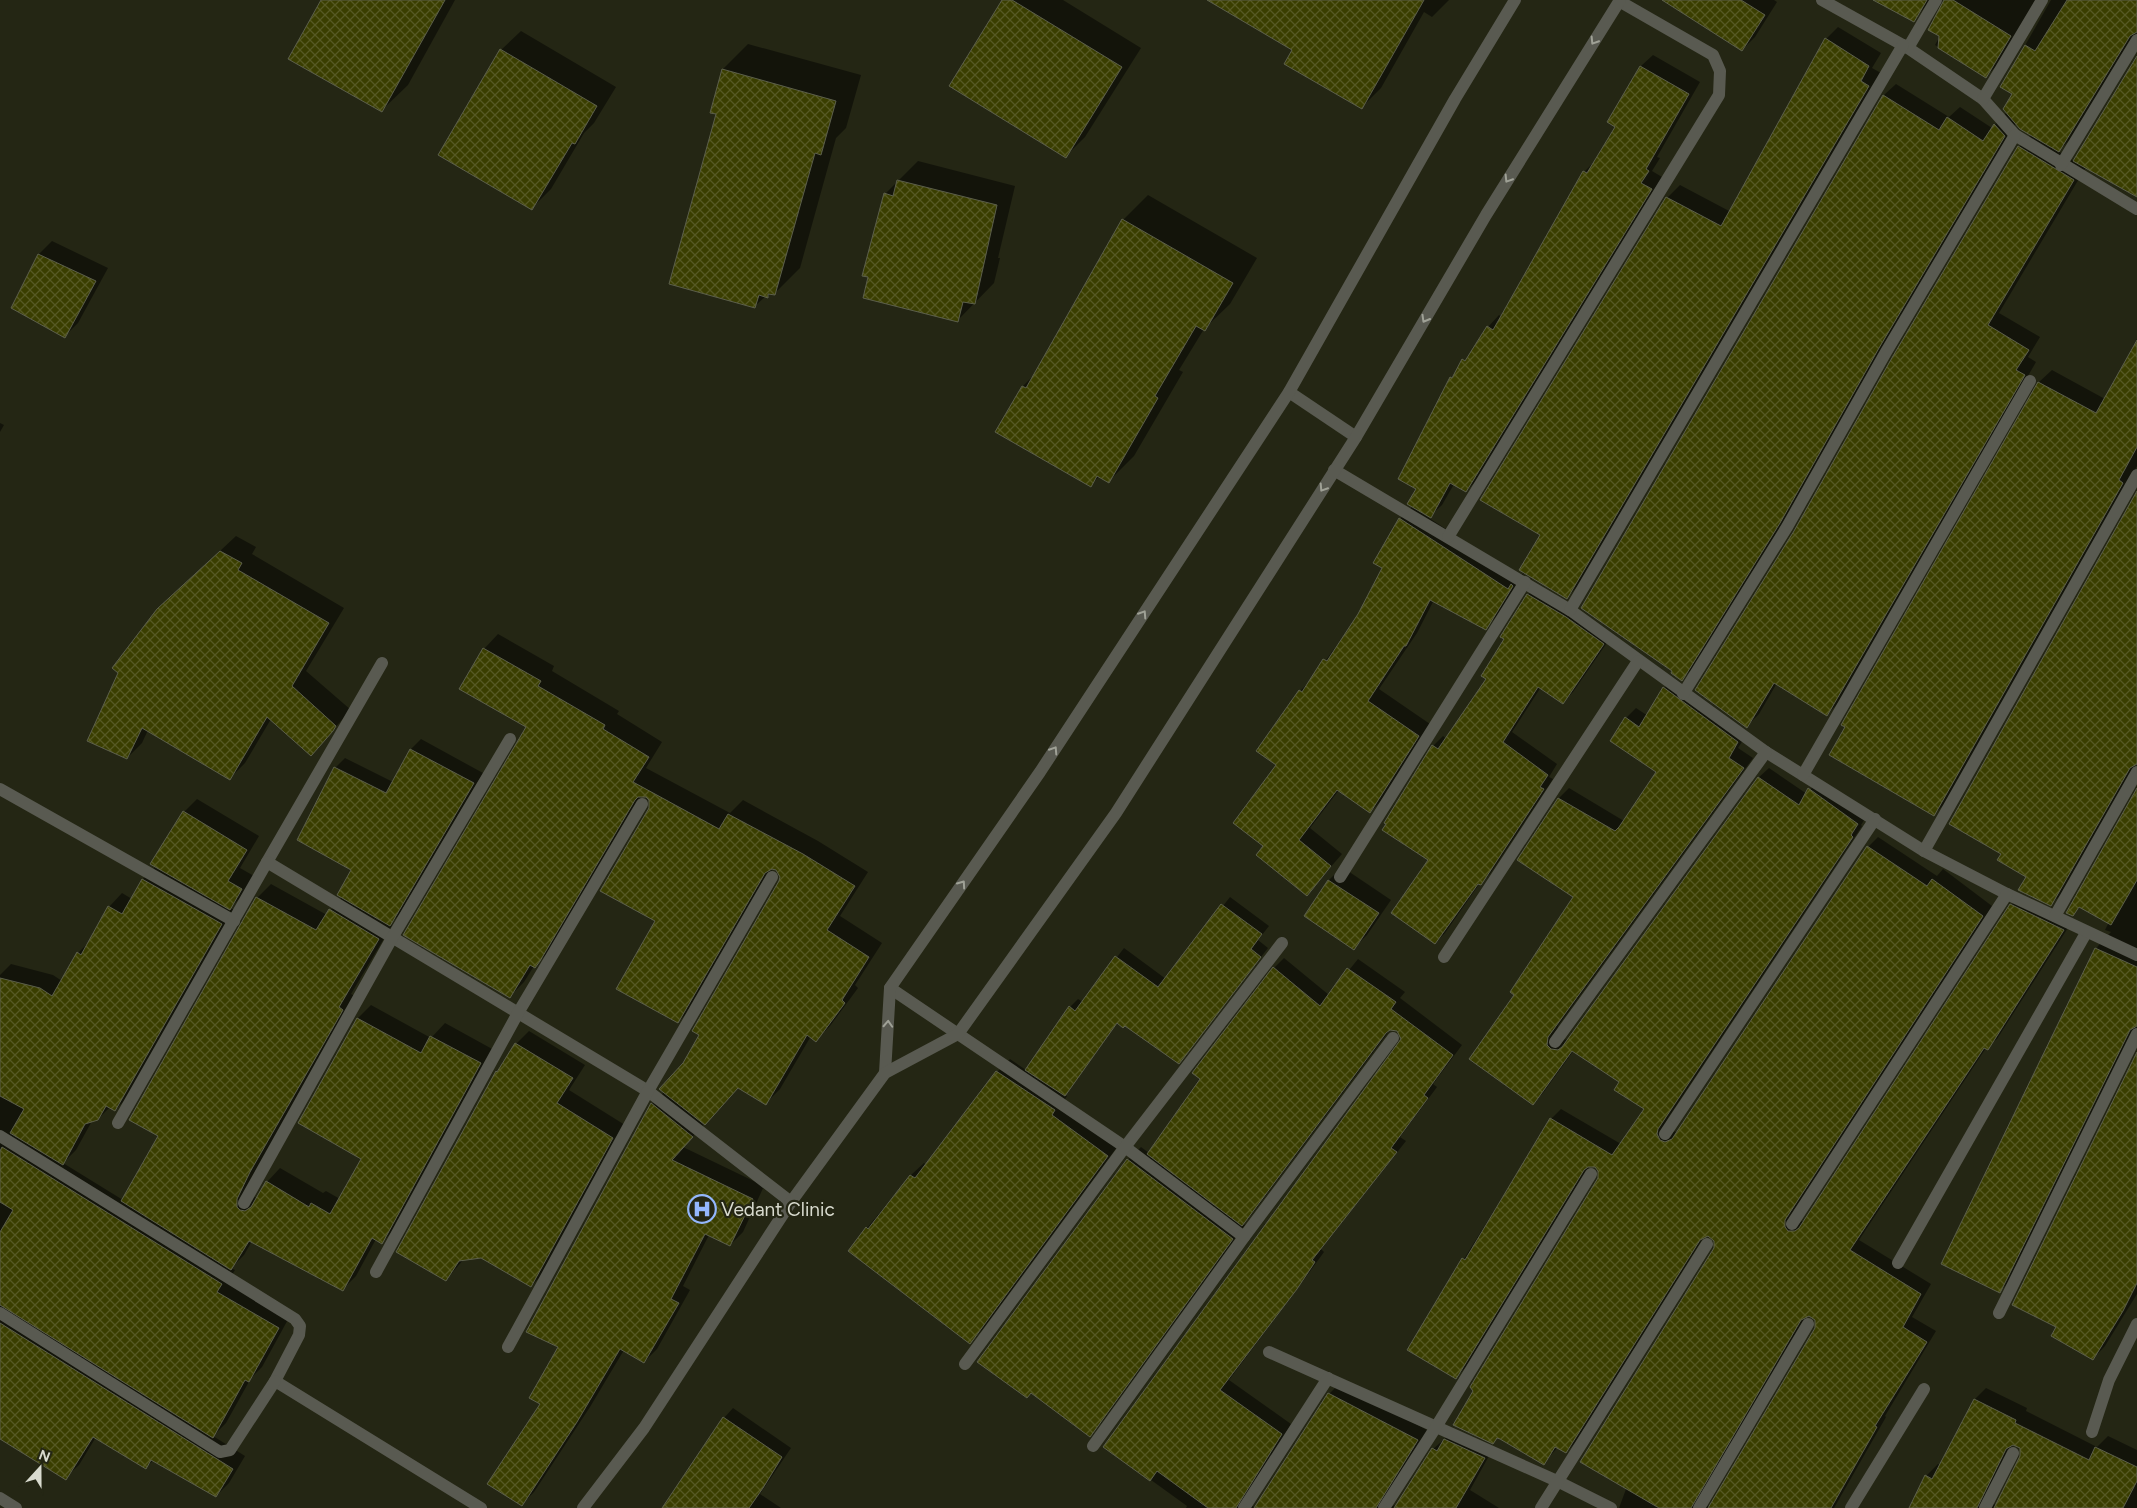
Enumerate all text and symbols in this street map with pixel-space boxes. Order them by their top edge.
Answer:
one-way arrow [1591,36,1600,45]
one-way arrow [1505,174,1515,183]
one-way arrow [1421,313,1431,322]
one-way arrow [1320,482,1329,492]
one-way arrow [1137,611,1146,620]
one-way arrow [1048,747,1058,756]
one-way arrow [956,880,965,890]
one-way arrow [883,1020,894,1028]
hospital icon: Vedant Clinic [687,1194,717,1224]
place label: Vedant Clinic [721,1198,835,1221]
north arrow [15,1443,65,1493]
text: N [36,1446,53,1466]

